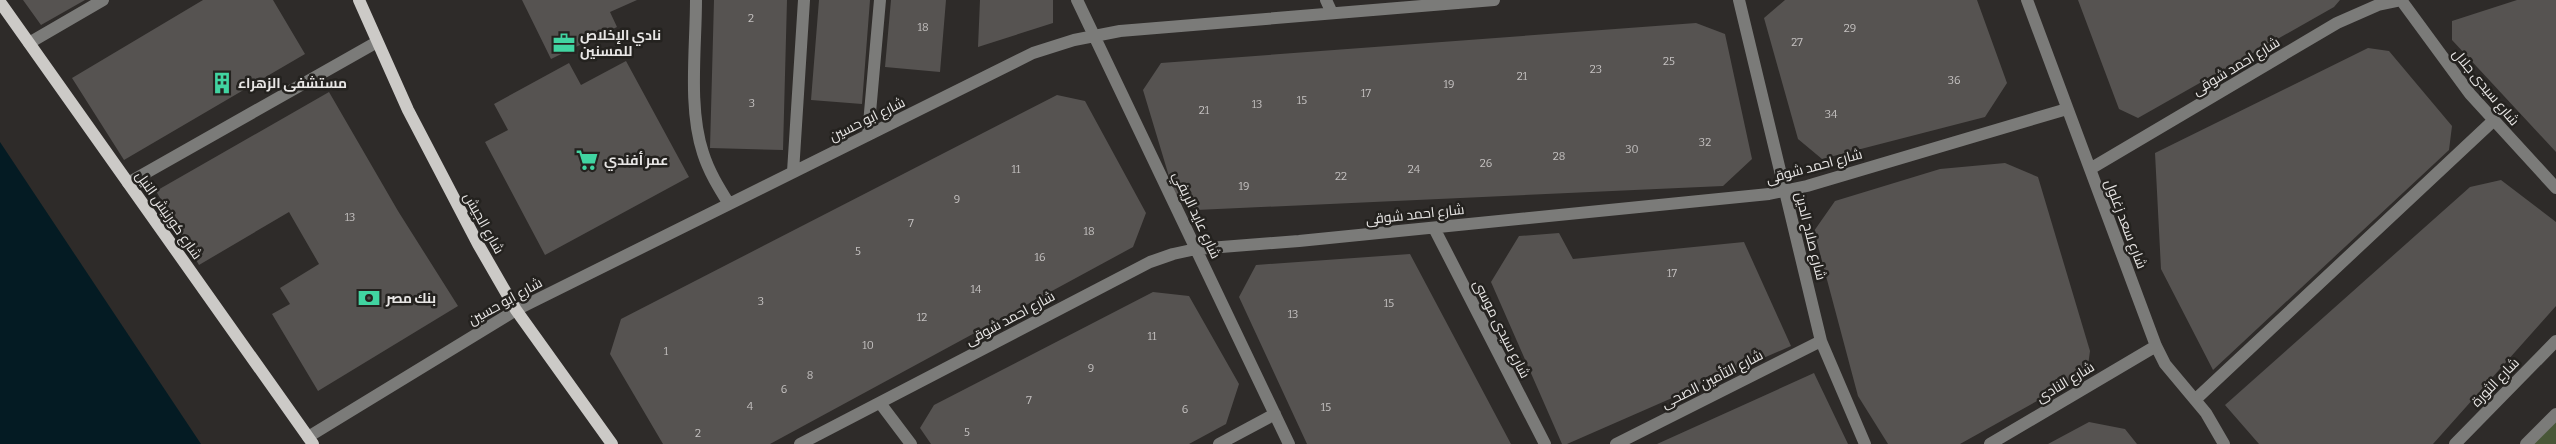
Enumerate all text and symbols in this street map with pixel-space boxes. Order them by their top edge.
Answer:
house number: 2 [748,12,754,25]
house number: 18 [917,21,929,34]
house number: 29 [1844,22,1856,35]
place label: نادي الإخلاص للمسنين [580,27,661,60]
office icon: نادي الإخلاص للمسنين [551,30,577,56]
street label: شارع احمد شوقى [2189,34,2283,99]
house number: 27 [1791,36,1803,49]
street label: شارع سيدى جلال [2449,45,2523,129]
house number: 25 [1663,55,1675,68]
house number: 23 [1590,63,1602,76]
building icon: مستشفى الزهراء [209,70,235,96]
house number: 21 [1517,70,1528,83]
house number: 36 [1948,74,1960,87]
place label: مستشفى الزهراء [238,75,347,92]
house number: 19 [1444,78,1454,91]
house number: 17 [1361,87,1371,100]
street label: شارع ابو حسين [827,94,908,145]
house number: 15 [1297,94,1307,107]
house number: 3 [749,97,755,110]
house number: 13 [1252,98,1262,111]
house number: 21 [1199,104,1210,117]
house number: 34 [1825,108,1838,121]
house number: 32 [1699,136,1711,149]
house number: 30 [1625,143,1639,156]
street label: شارع احمد شوقى [1764,145,1864,187]
supermarket icon: عمر أفندي [574,147,600,173]
house number: 28 [1553,150,1565,163]
place label: عمر أفندي [604,151,668,171]
house number: 26 [1480,157,1492,170]
house number: 11 [1012,163,1021,176]
house number: 24 [1408,163,1421,176]
street label: شارع كورنيش النيل [132,168,205,263]
street label: شارع عايد الريفي [1166,169,1224,263]
house number: 22 [1335,170,1347,183]
street label: شارع سعد زغلول [2101,177,2150,271]
house number: 19 [1239,180,1249,193]
street label: شارع الجيش [460,190,507,257]
street label: شارع صلاح الدين [1791,190,1830,282]
house number: 9 [954,193,960,206]
street label: شارع احمد شوقى [1365,201,1465,228]
house number: 13 [345,211,355,224]
house number: 7 [908,217,914,230]
house number: 18 [1083,225,1095,238]
house number: 5 [855,245,861,258]
house number: 16 [1035,251,1045,264]
house number: 17 [1667,267,1677,280]
street label: شارع ابو حسين [465,274,545,329]
street label: شارع سيدى موسى [1469,277,1534,381]
house number: 14 [971,283,982,296]
bank icon: بنك مصر [356,285,382,311]
street label: شارع احمد شوقى [963,288,1058,349]
place label: بنك مصر [385,290,436,307]
house number: 3 [758,295,764,308]
house number: 15 [1384,297,1394,310]
house number: 13 [1288,308,1298,321]
house number: 12 [917,311,927,324]
house number: 11 [1148,330,1157,343]
house number: 10 [862,339,874,352]
house number: 1 [664,345,669,358]
street label: شارع التأمين الصحى [1658,346,1766,412]
street label: شارع الثورة [2468,354,2523,410]
street label: شارع النادى [2033,358,2098,406]
house number: 9 [1088,362,1094,375]
house number: 8 [807,369,813,382]
house number: 6 [781,383,787,396]
house number: 7 [1026,394,1032,407]
house number: 4 [747,400,754,413]
house number: 15 [1321,401,1331,414]
house number: 6 [1182,403,1188,416]
house number: 5 [964,426,970,439]
house number: 2 [695,427,701,440]

